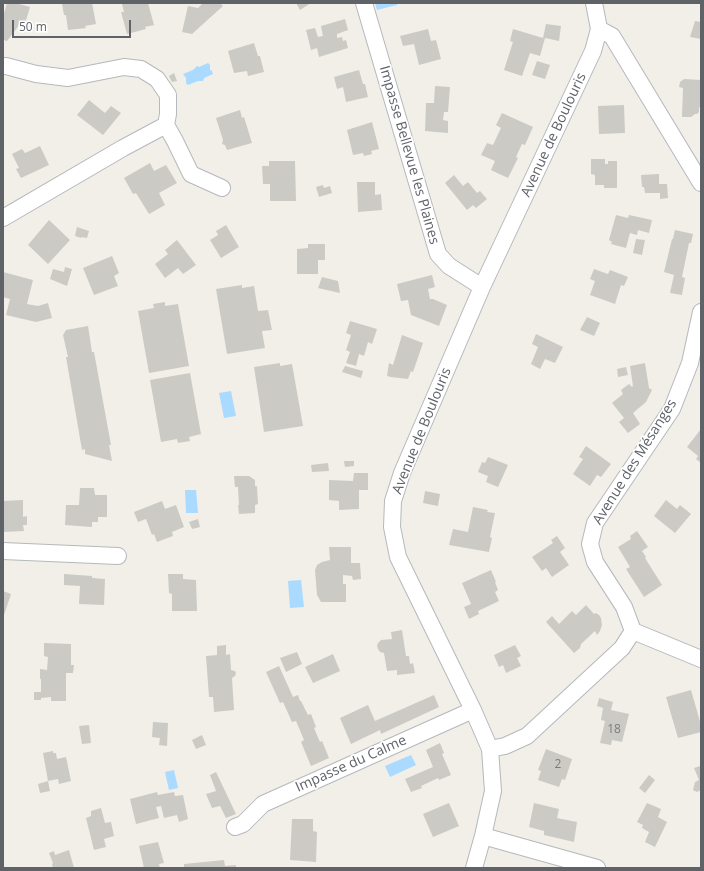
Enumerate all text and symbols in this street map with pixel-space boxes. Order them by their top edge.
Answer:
scale bar [14,12,133,38]
text: 50 m [19,18,47,35]
street label: Impasse Bellevue les Plaines [375,64,443,246]
street label: Avenue de Boulouris [518,70,590,200]
street label: Avenue de Boulouris [389,365,455,497]
street label: Avenue des Mésanges [590,396,680,528]
house number: 18 [607,723,621,737]
street label: Impasse du Calme [293,732,409,796]
house number: 2 [555,758,561,772]

